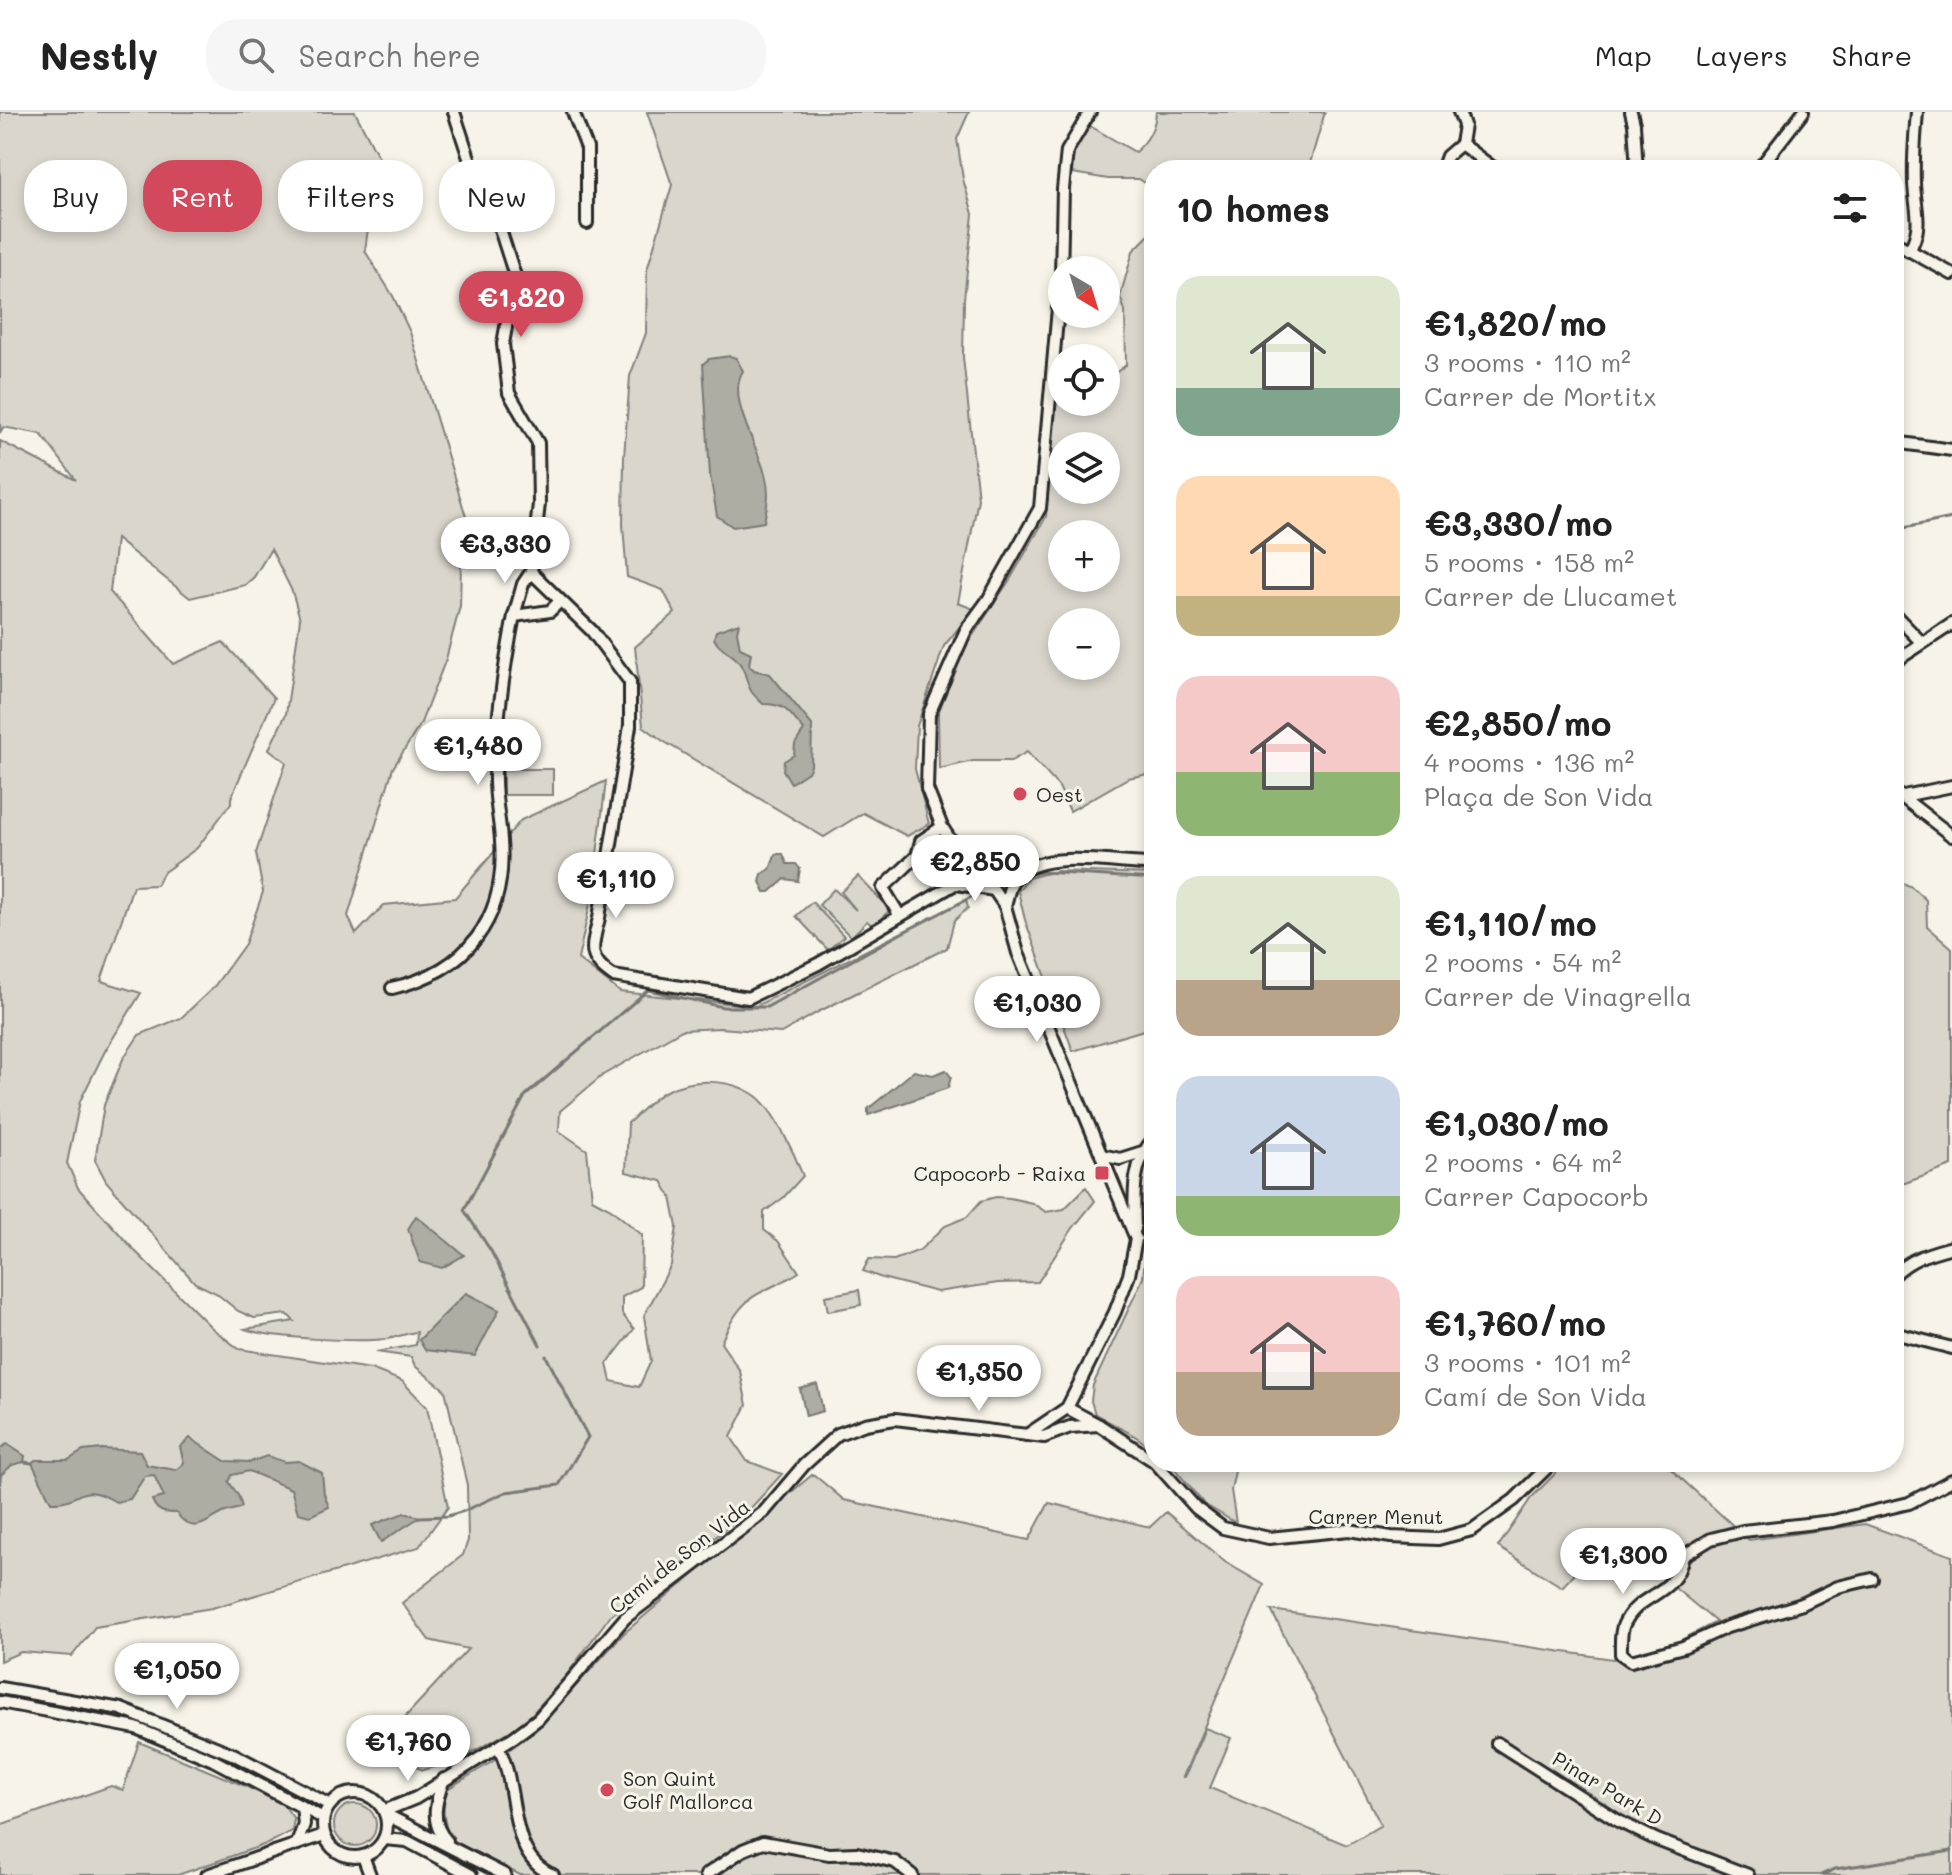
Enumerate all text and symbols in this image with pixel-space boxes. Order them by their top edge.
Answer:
search box [206,19,766,91]
text: Nestly [40,30,158,80]
icon: search [234,33,278,77]
text: Search here [298,35,481,75]
text: Map [1595,37,1652,73]
text: Layers [1696,37,1788,73]
text: Share [1832,37,1912,73]
chip: Buy [24,160,127,232]
chip: Rent [143,160,262,232]
chip: Filters [278,160,423,232]
chip: New [439,160,555,232]
text: 10 homes [1176,186,1330,231]
icon: filters [1828,186,1872,230]
north arrow [1048,256,1120,328]
map controls [1048,256,1120,680]
pin: €1,820 [456,271,586,339]
text: €1,820 [477,280,565,314]
text: €1,820/mo [1424,300,1607,345]
icon: home [1240,308,1336,404]
button: locate [1048,344,1120,416]
text: 3 rooms · 110 m² [1424,345,1631,379]
text: Carrer de Mortitx [1424,379,1657,413]
button: layers [1048,432,1120,504]
text: €3,330/mo [1424,500,1613,545]
icon: home [1240,508,1336,604]
pin: €3,330 [440,517,570,585]
button: + [1048,520,1120,592]
text: €3,330 [459,526,551,560]
text: 5 rooms · 158 m² [1424,545,1634,579]
text: Carrer de Llucamet [1424,579,1677,613]
button: − [1048,608,1120,680]
text: €2,850/mo [1424,700,1611,745]
icon: home [1240,708,1336,804]
pin: €1,480 [413,719,543,787]
text: €1,480 [433,728,523,762]
text: 4 rooms · 136 m² [1424,745,1634,779]
text: Plaça de Son Vida [1424,779,1653,813]
place label: Oest [1036,781,1083,807]
marker: Oest [1011,785,1029,803]
pin: €2,850 [910,835,1040,903]
text: €2,850 [929,844,1021,878]
pin: €1,110 [551,852,681,920]
text: €1,110 [576,861,656,895]
text: €1,110/mo [1424,900,1597,945]
icon: home [1240,908,1336,1004]
text: 2 rooms · 54 m² [1424,945,1621,979]
pin: €1,030 [972,976,1102,1044]
text: Carrer de Vinagrella [1424,979,1692,1013]
text: €1,030 [992,985,1082,1019]
text: €1,030/mo [1424,1100,1609,1145]
icon: home [1240,1108,1336,1204]
text: 2 rooms · 64 m² [1424,1145,1622,1179]
place label: Capocorb - Raixa [913,1160,1086,1186]
marker: Capocorb - Raixa [1093,1164,1111,1182]
text: Carrer Capocorb [1424,1179,1649,1213]
text: €1,760/mo [1424,1300,1606,1345]
icon: home [1240,1308,1336,1404]
pin: €1,350 [914,1345,1044,1413]
text: 3 rooms · 101 m² [1424,1345,1631,1379]
text: €1,350 [935,1354,1023,1388]
text: Camí de Son Vida [1424,1379,1647,1413]
street label: Camí de Son Vida [603,1493,755,1619]
street label: Carrer Menut [1309,1503,1443,1529]
pin: €1,300 [1558,1528,1688,1596]
text: €1,300 [1578,1537,1668,1571]
pin: €1,050 [112,1643,242,1711]
text: €1,050 [132,1652,222,1686]
pin: €1,760 [343,1715,473,1783]
text: €1,760 [364,1724,452,1758]
street label: Pinar Park D [1548,1745,1668,1831]
place label: Son Quint Golf Mallorca [623,1765,753,1814]
marker: Son Quint Golf Mallorca [598,1781,616,1799]

